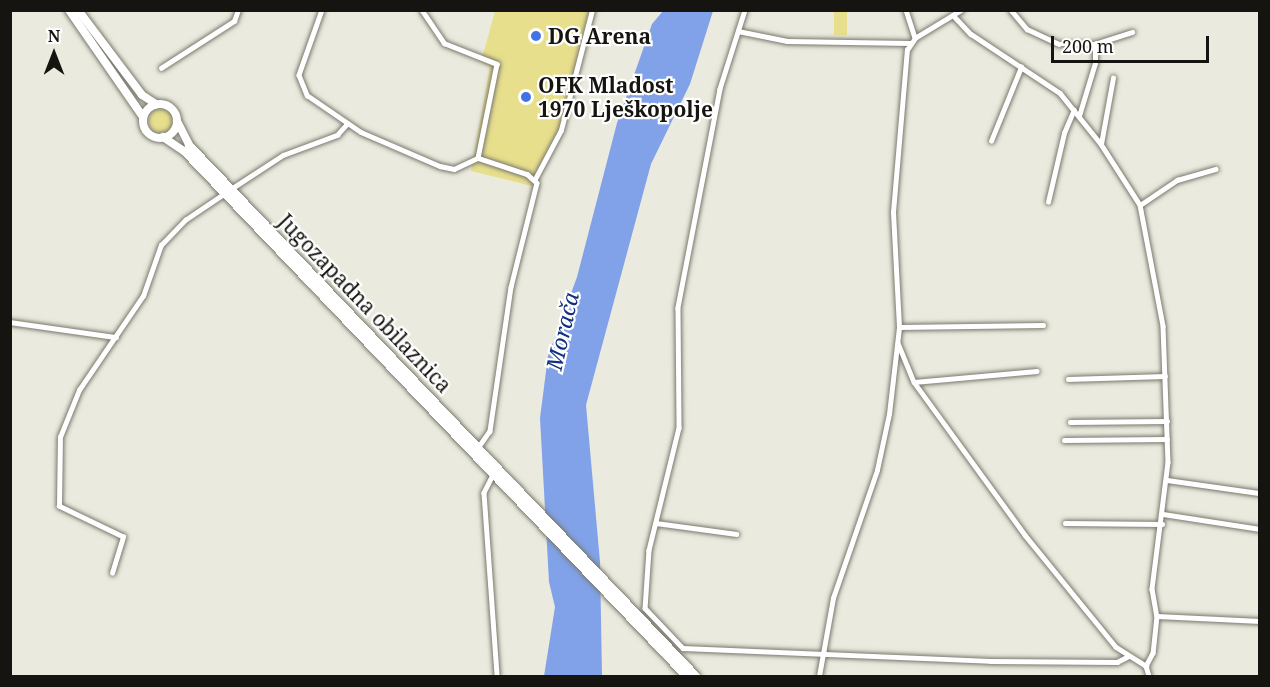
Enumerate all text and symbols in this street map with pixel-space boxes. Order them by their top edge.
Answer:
place label: DG Arena [548,23,651,49]
north arrow [24,24,84,84]
scale bar [1054,24,1212,62]
text: N [48,25,60,47]
marker: DG Arena [529,29,543,43]
text: 200 m [1062,34,1114,58]
place label: OFK Mladost 1970 Lješkopolje [538,72,713,122]
marker: OFK Mladost 1970 Lješkopolje [519,90,533,104]
street label: Jugozapadna obilaznica [273,208,457,398]
water label: Morača [540,289,584,373]

